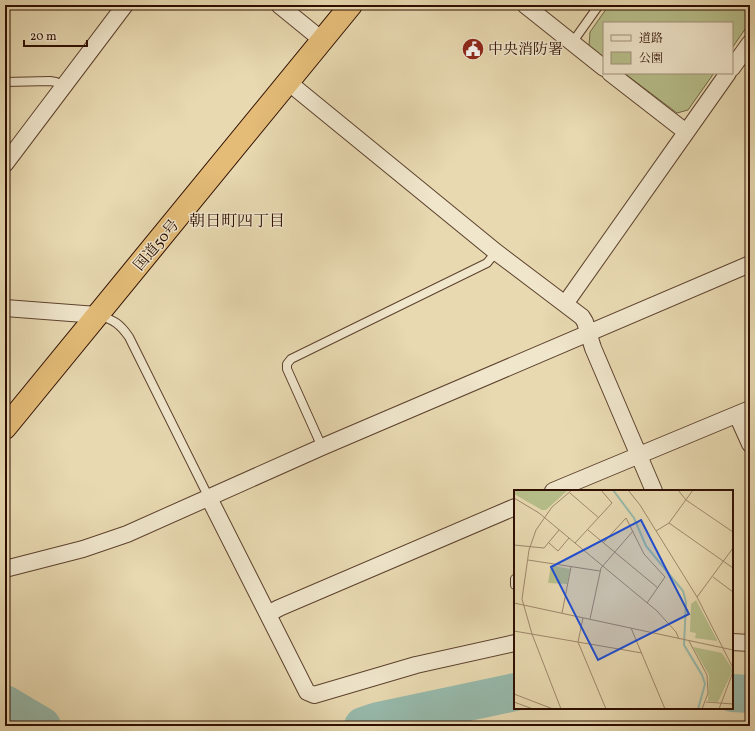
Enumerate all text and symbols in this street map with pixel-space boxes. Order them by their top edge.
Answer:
scale bar [24,22,87,48]
legend [603,22,733,74]
text: 20 m [30,29,57,45]
text: 道路 [639,31,663,47]
public building icon: 中央消防署 [460,36,486,62]
place label: 中央消防署 [488,40,563,61]
text: 公園 [639,51,663,67]
district label: 朝日町四丁目 [189,211,285,233]
street label: 国道50号 [130,216,185,276]
inset map [514,490,733,709]

